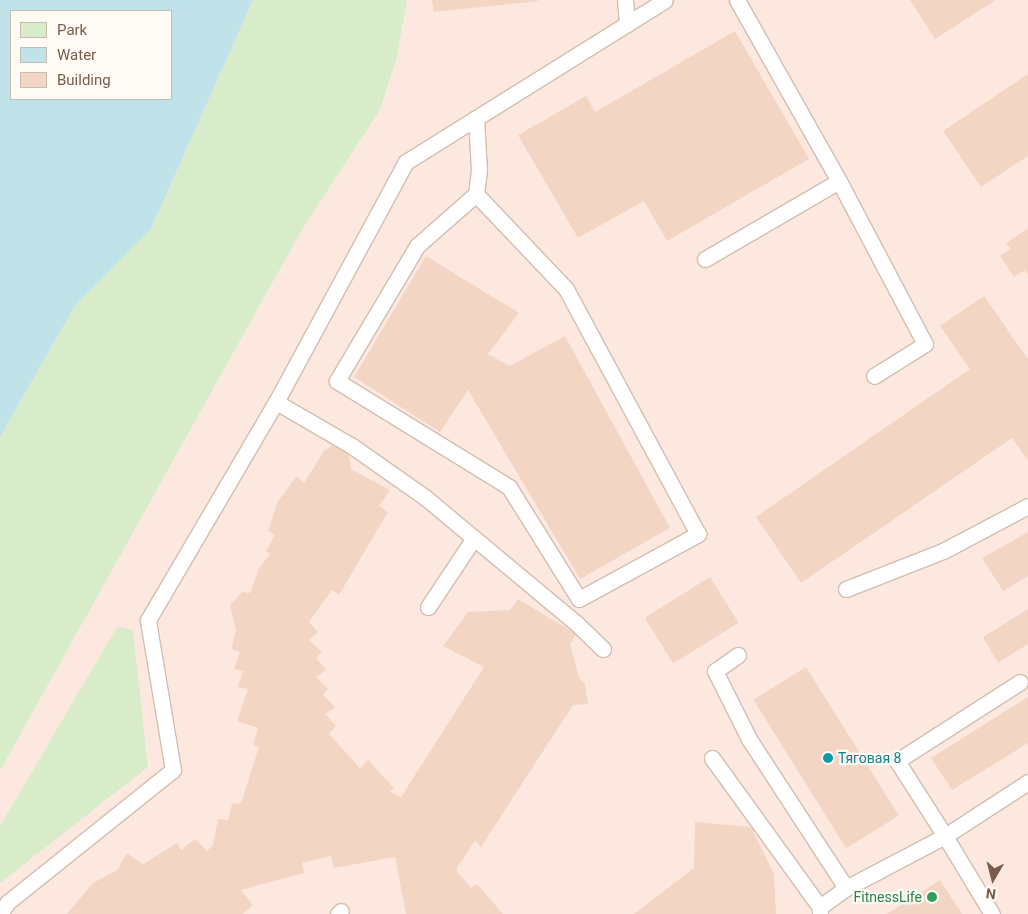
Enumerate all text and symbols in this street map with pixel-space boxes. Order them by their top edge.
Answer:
legend [10,10,172,100]
text: Park [57,21,87,39]
text: Water [57,46,96,64]
text: Building [57,71,111,89]
place label: Тяговая 8 [838,750,901,766]
marker: Тяговая 8 [822,752,834,764]
north arrow [968,854,1018,904]
text: N [985,885,997,902]
place label: FitnessLife [854,889,922,905]
marker: FitnessLife [926,891,938,903]

